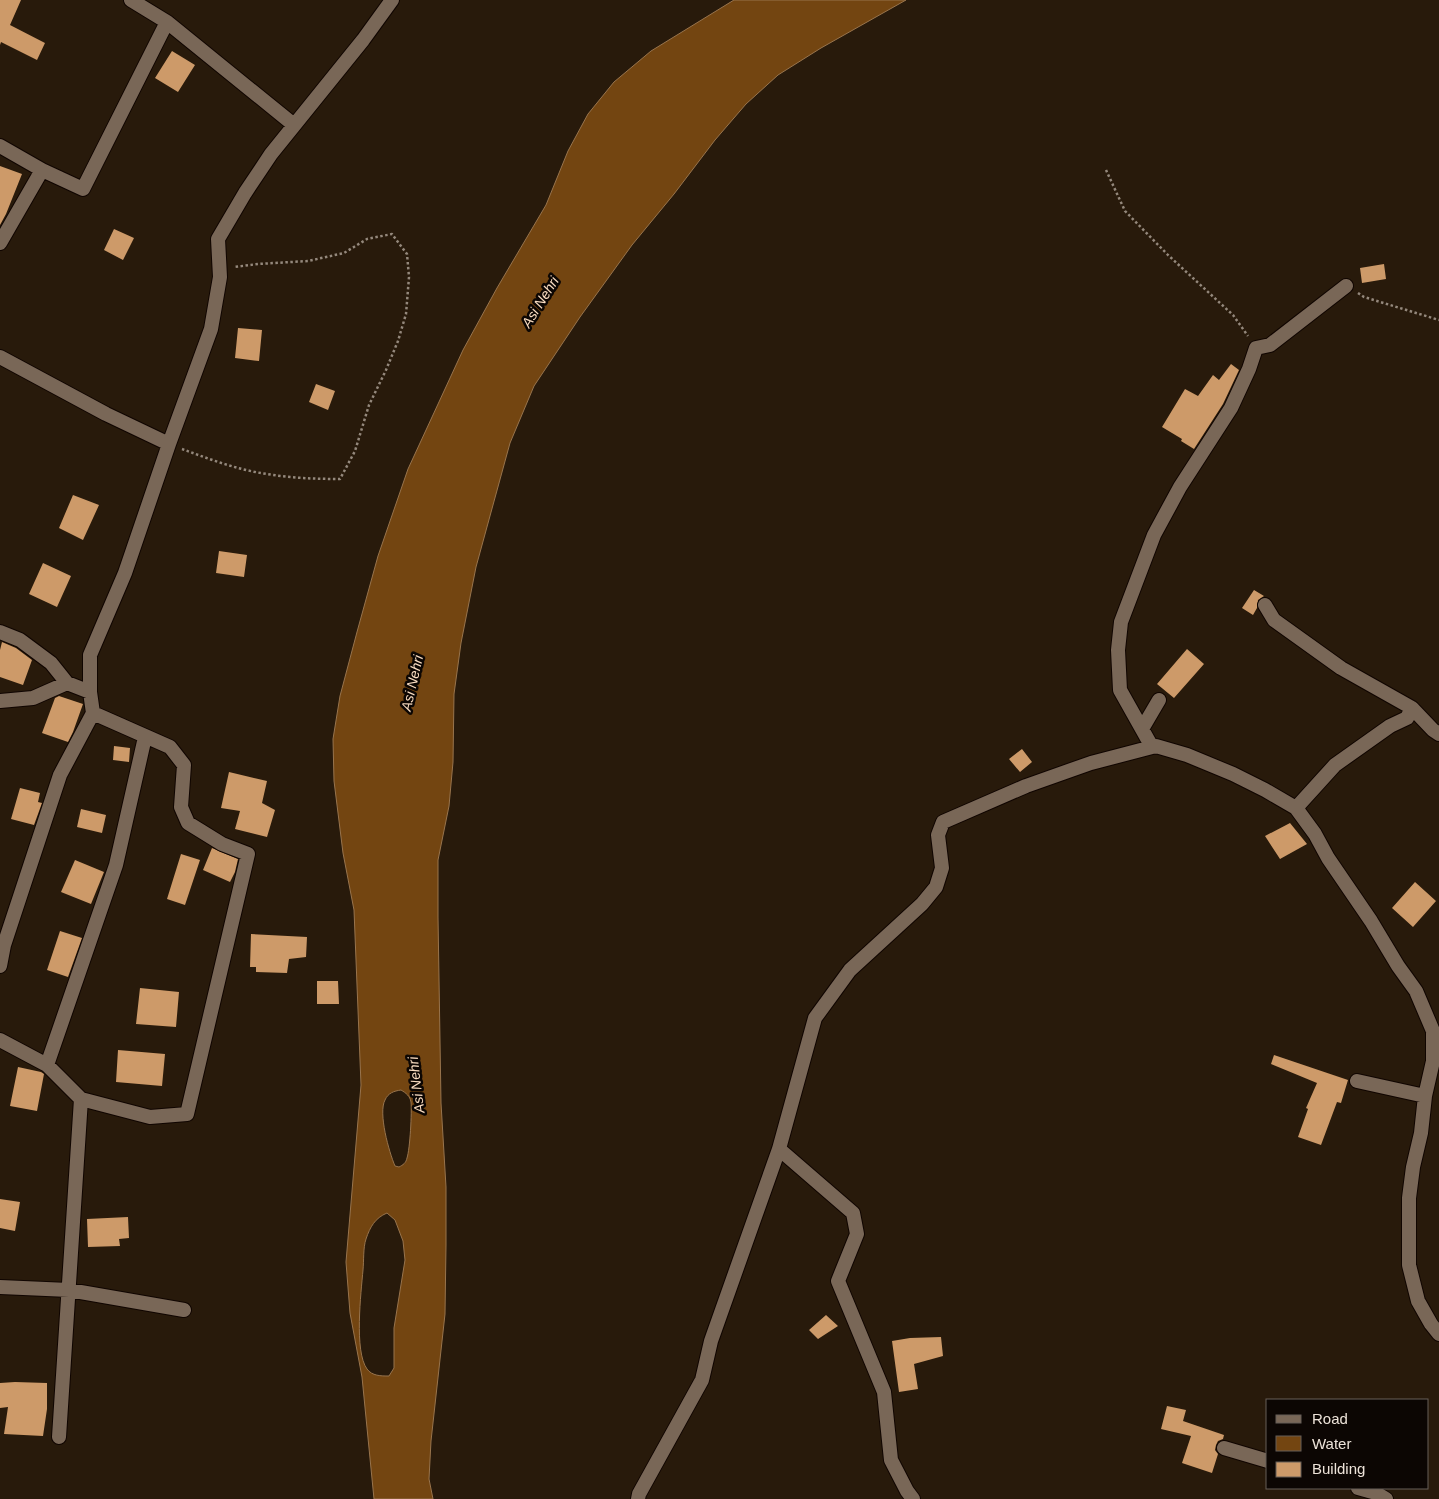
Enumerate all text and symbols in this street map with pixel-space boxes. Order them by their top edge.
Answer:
water label: Asi Nehri [518,273,562,331]
water label: Asi Nehri [398,653,426,713]
water label: Asi Nehri [404,1055,428,1115]
legend [1266,1399,1429,1489]
text: Road [1312,1410,1348,1427]
text: Water [1312,1435,1351,1452]
text: Building [1312,1460,1365,1477]

